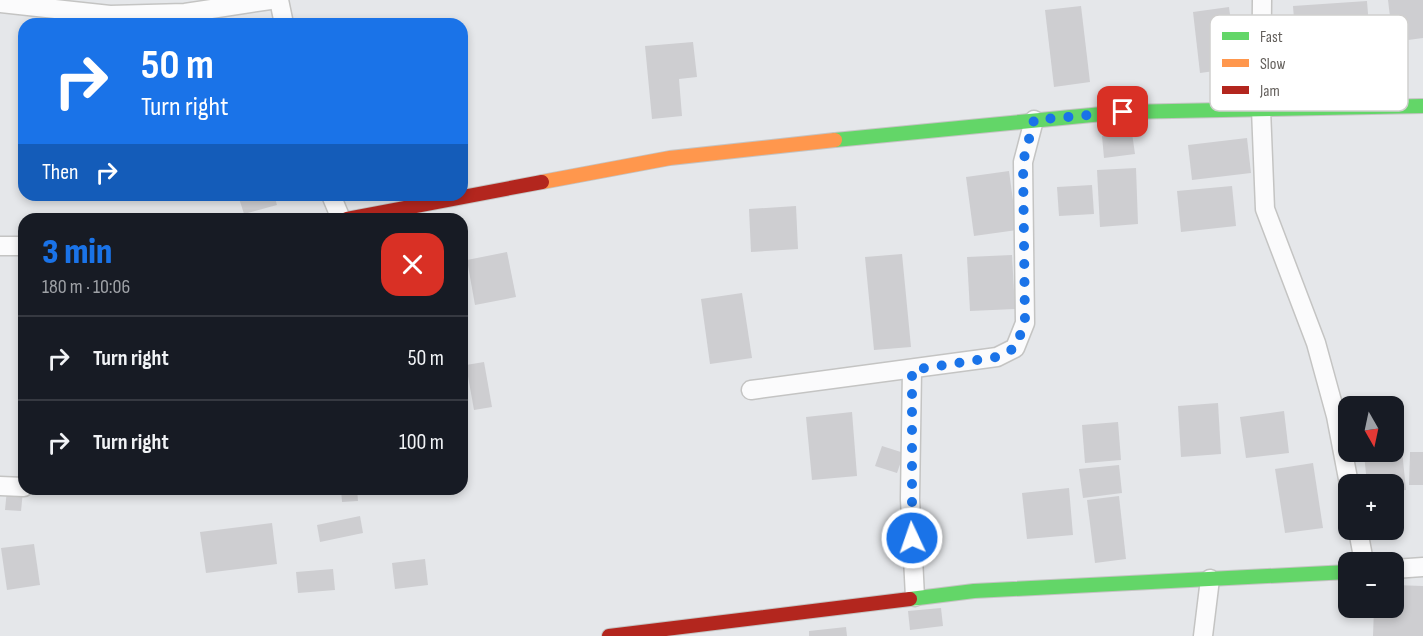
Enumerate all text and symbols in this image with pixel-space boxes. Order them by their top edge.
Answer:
legend [1210,15,1408,111]
text: Fast [1260,28,1283,47]
text: 50 m [141,40,214,91]
icon: right [42,42,120,120]
text: Slow [1260,55,1285,74]
text: Jam [1259,82,1280,101]
pin [1097,86,1148,137]
text: Turn right [141,91,228,123]
icon: arrive [1106,95,1139,128]
icon: right [90,156,123,189]
text: Then [42,159,78,186]
text: 3 min [42,231,112,274]
button: close [381,233,444,296]
text: 180 m · 10:06 [42,275,130,299]
icon: right [42,342,75,375]
text: Turn right [93,345,169,372]
text: 50 m [408,345,444,372]
north arrow [1338,396,1404,462]
map controls [1338,396,1404,618]
icon: right [42,426,75,459]
text: Turn right [93,429,169,456]
text: 100 m [399,429,444,456]
button: + [1338,474,1404,540]
position arrow [880,506,944,570]
button: − [1338,552,1404,618]

